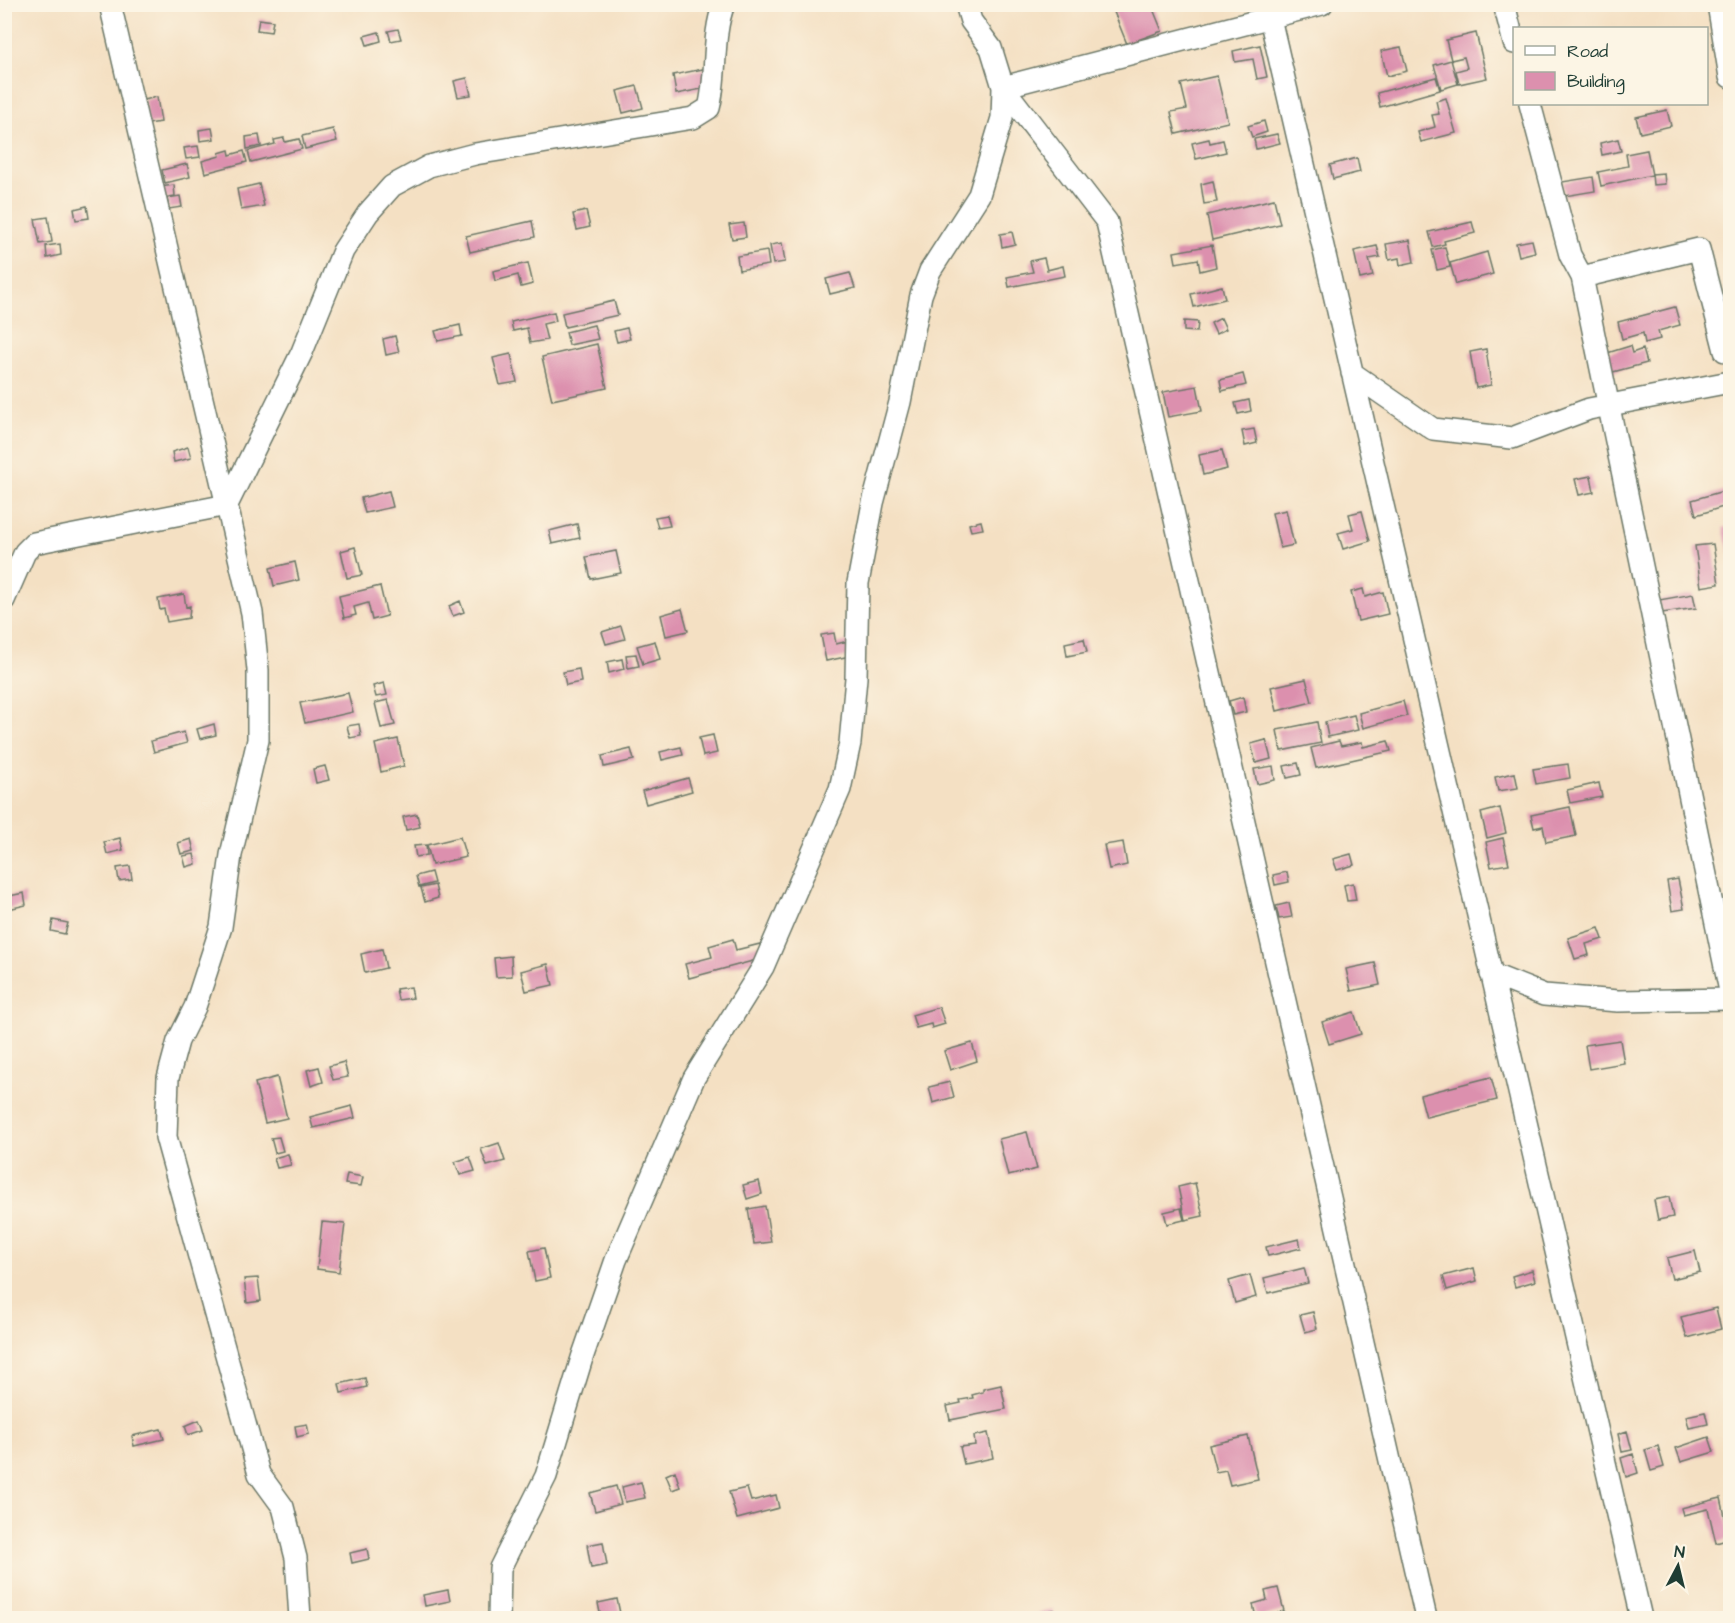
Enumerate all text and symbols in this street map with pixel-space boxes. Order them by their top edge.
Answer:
legend [1513,27,1708,105]
text: Road [1567,39,1608,64]
text: Building [1567,69,1625,95]
north arrow [1648,1536,1708,1596]
text: N [1673,1541,1686,1564]

